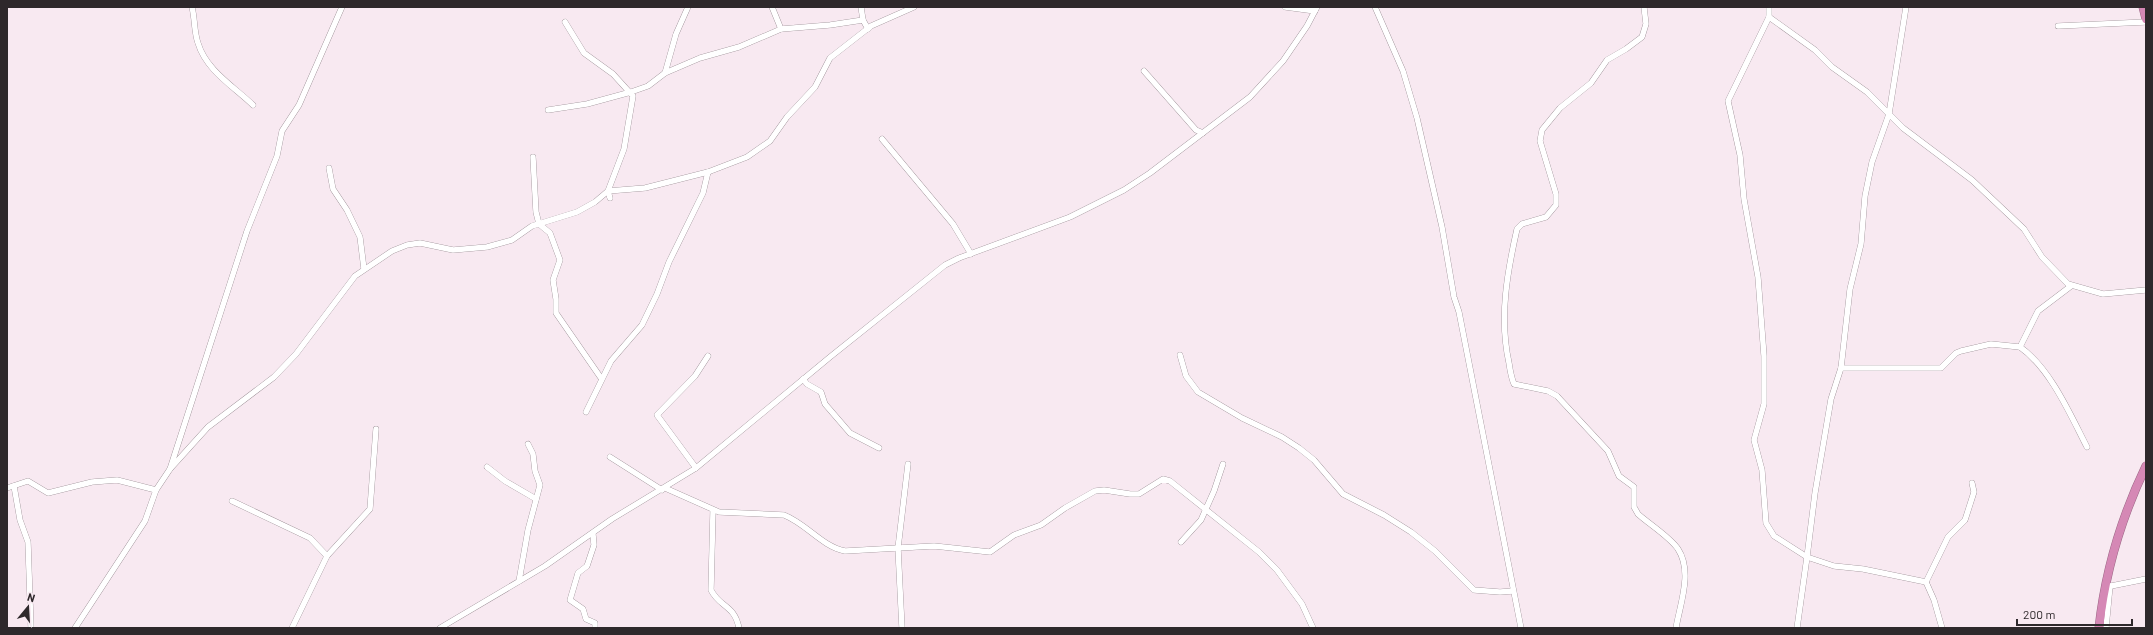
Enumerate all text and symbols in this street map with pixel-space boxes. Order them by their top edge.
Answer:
north arrow [8,587,48,627]
text: N [26,590,37,604]
scale bar [2017,601,2132,627]
text: 200 m [2023,607,2055,621]

